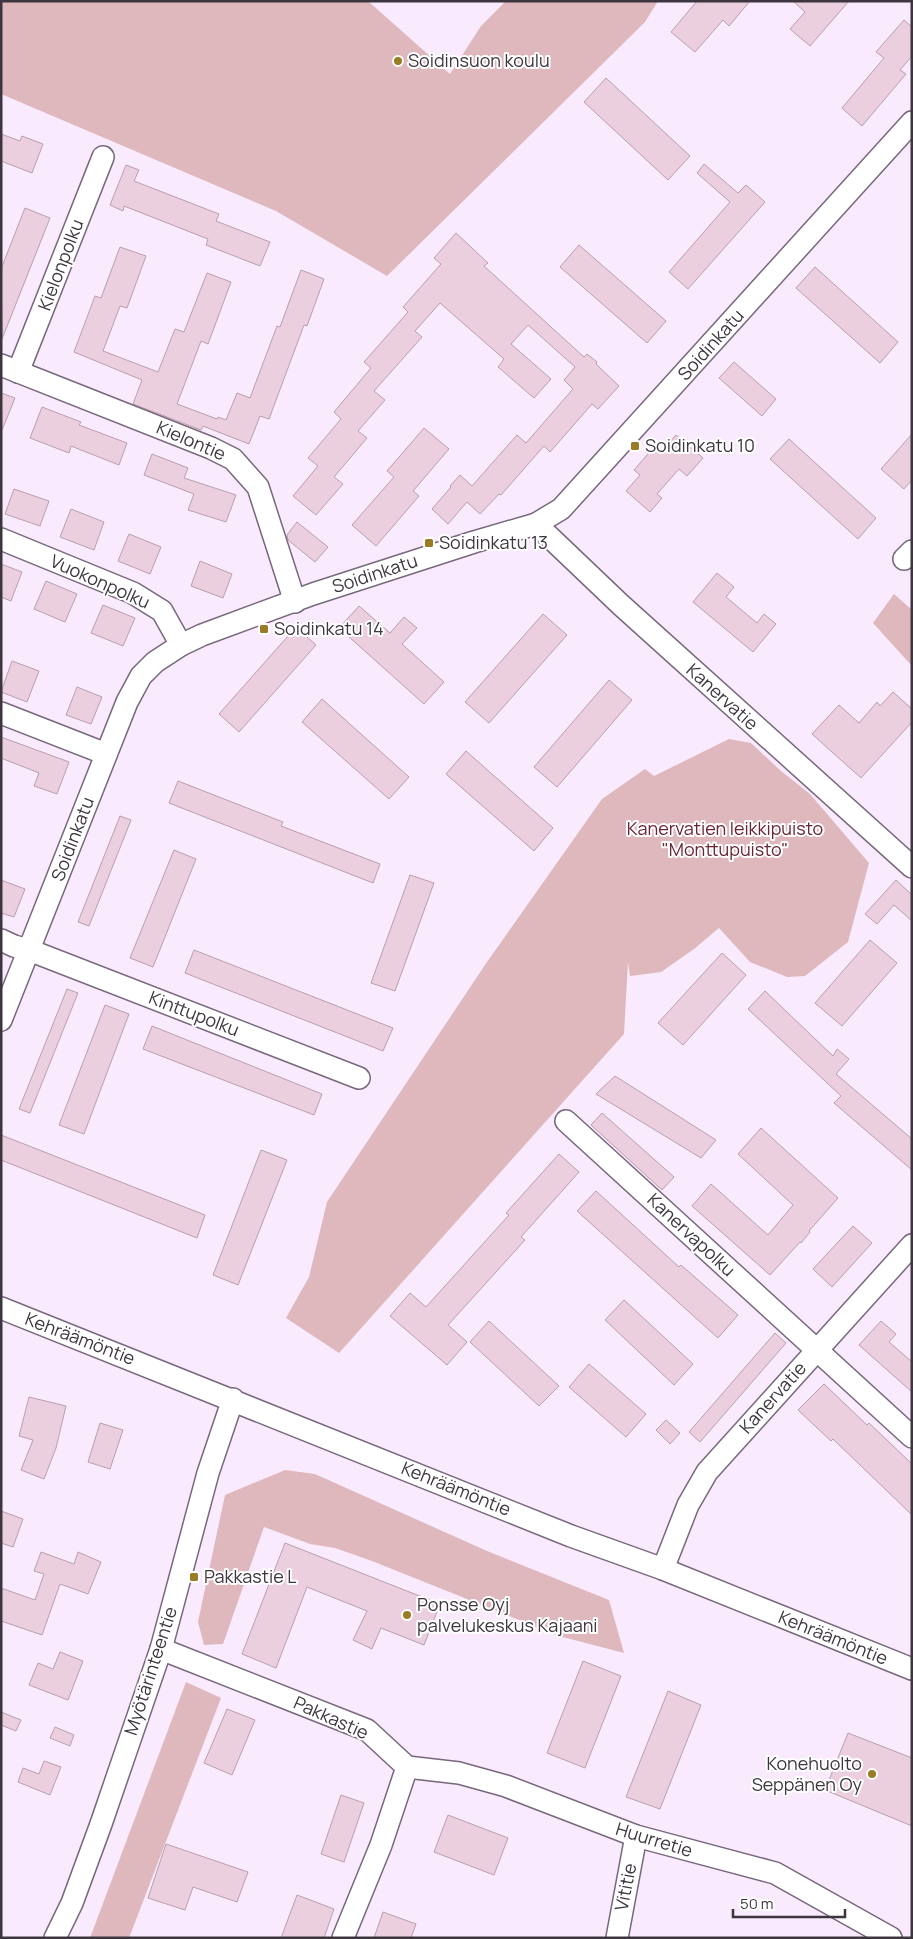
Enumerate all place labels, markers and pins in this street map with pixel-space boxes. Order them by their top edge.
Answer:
place label: Soidinsuon koulu [408,48,550,72]
marker: Soidinsuon koulu [392,55,404,67]
place label: Soidinkatu 10 [645,433,755,457]
marker: Soidinkatu 10 [629,440,641,452]
place label: Soidinkatu 13 [439,530,548,554]
marker: Soidinkatu 13 [423,537,435,549]
place label: Soidinkatu 14 [274,616,384,640]
marker: Soidinkatu 14 [258,623,270,635]
place label: Pakkastie L [204,1564,296,1588]
marker: Pakkastie L [188,1571,200,1583]
place label: Ponsse Oyj palvelukeskus Kajaani [417,1592,598,1637]
marker: Ponsse Oyj palvelukeskus Kajaani [401,1609,413,1621]
place label: Konehuolto Seppänen Oy [752,1751,862,1796]
marker: Konehuolto Seppänen Oy [866,1768,878,1780]

